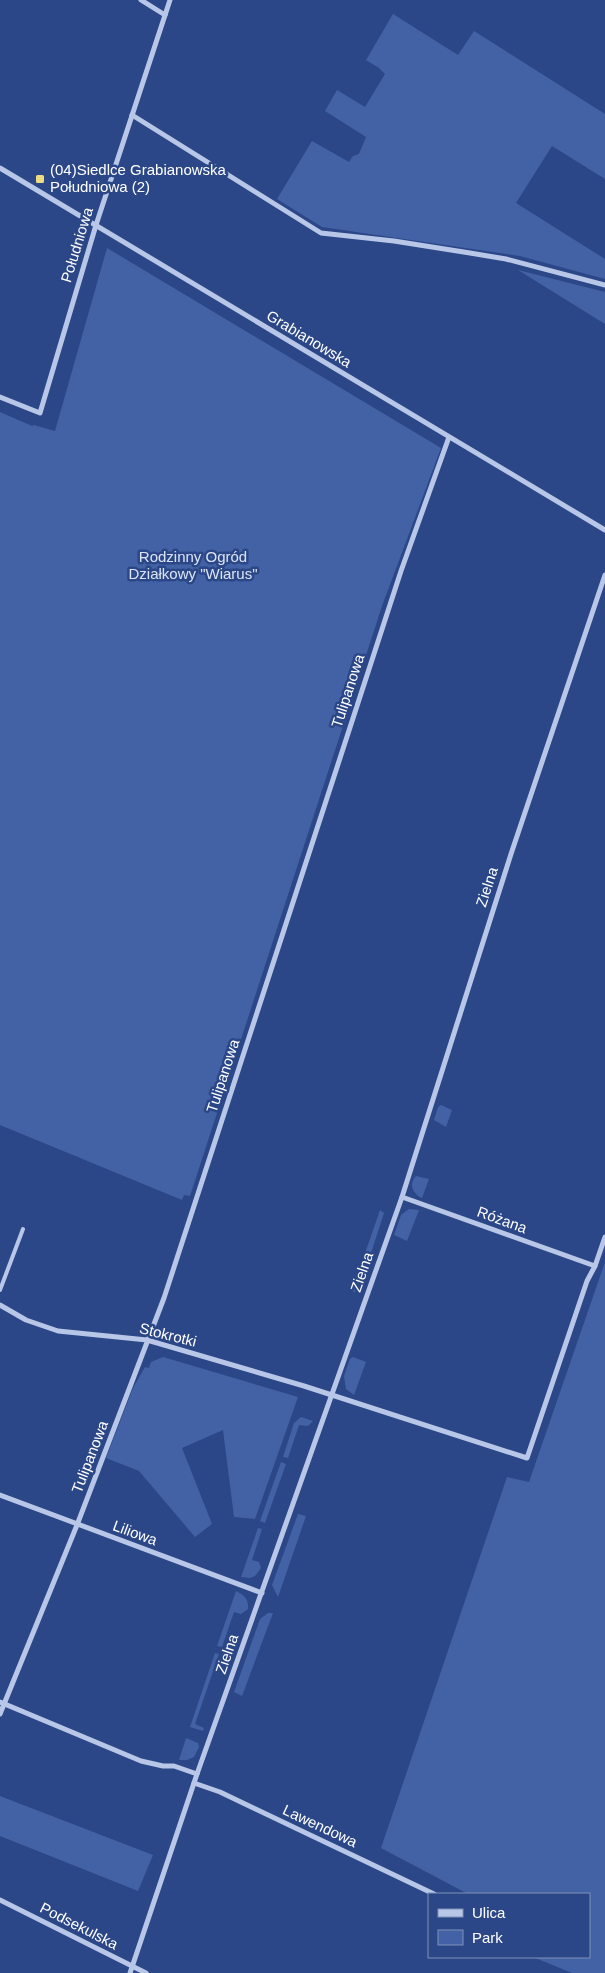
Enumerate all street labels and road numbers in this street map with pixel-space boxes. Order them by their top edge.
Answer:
street label: Południowa [57,205,96,284]
street label: Grabianowska [264,307,355,371]
street label: Tulipanowa [328,651,368,730]
street label: Zielna [472,864,501,909]
street label: Tulipanowa [203,1036,243,1115]
street label: Różana [475,1203,530,1237]
street label: Zielna [347,1249,376,1294]
street label: Stokrotki [138,1319,198,1350]
street label: Tulipanowa [68,1418,111,1495]
street label: Liliowa [111,1517,160,1549]
street label: Zielna [212,1631,241,1676]
street label: Lawendowa [280,1801,361,1850]
street label: Podsekulska [37,1899,122,1953]

